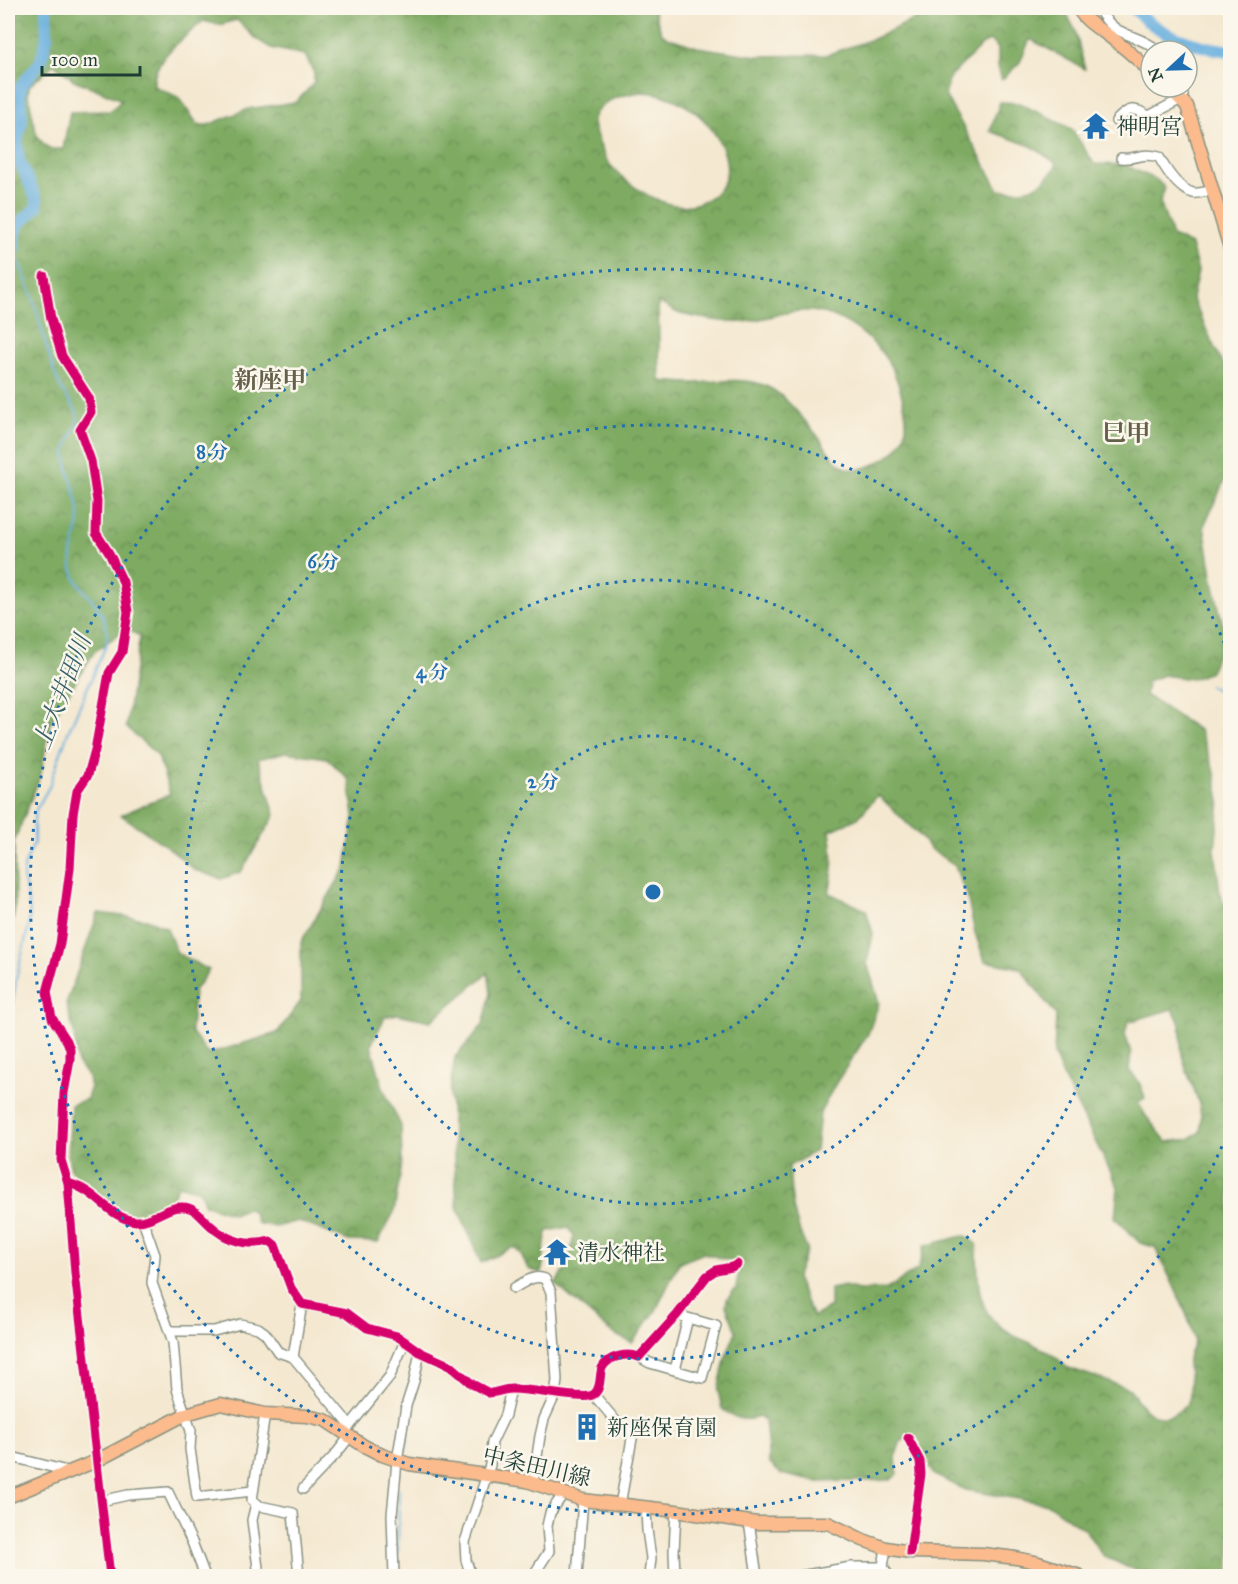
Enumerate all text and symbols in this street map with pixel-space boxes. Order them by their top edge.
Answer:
scale bar [42,39,140,77]
north arrow [1139,39,1199,99]
text: 100 m [51,49,98,71]
text: N [1144,64,1167,84]
temple icon: 神明宮 [1081,111,1111,141]
place label: 神明宮 [1116,113,1182,140]
district label: 新座甲 [234,365,306,395]
district label: 巳甲 [1102,418,1150,448]
text: 8 分 [196,441,228,463]
text: 6 分 [307,551,339,573]
water label: 上大井田川 [26,628,99,753]
text: 4 分 [416,661,448,684]
text: 2 分 [528,771,558,793]
centre of rings [643,882,663,902]
temple icon: 清水神社 [542,1237,572,1267]
place label: 清水神社 [577,1239,665,1266]
building icon: 新座保育園 [572,1412,602,1442]
place label: 新座保育園 [607,1414,717,1441]
street label: 中条田川線 [480,1441,594,1492]

